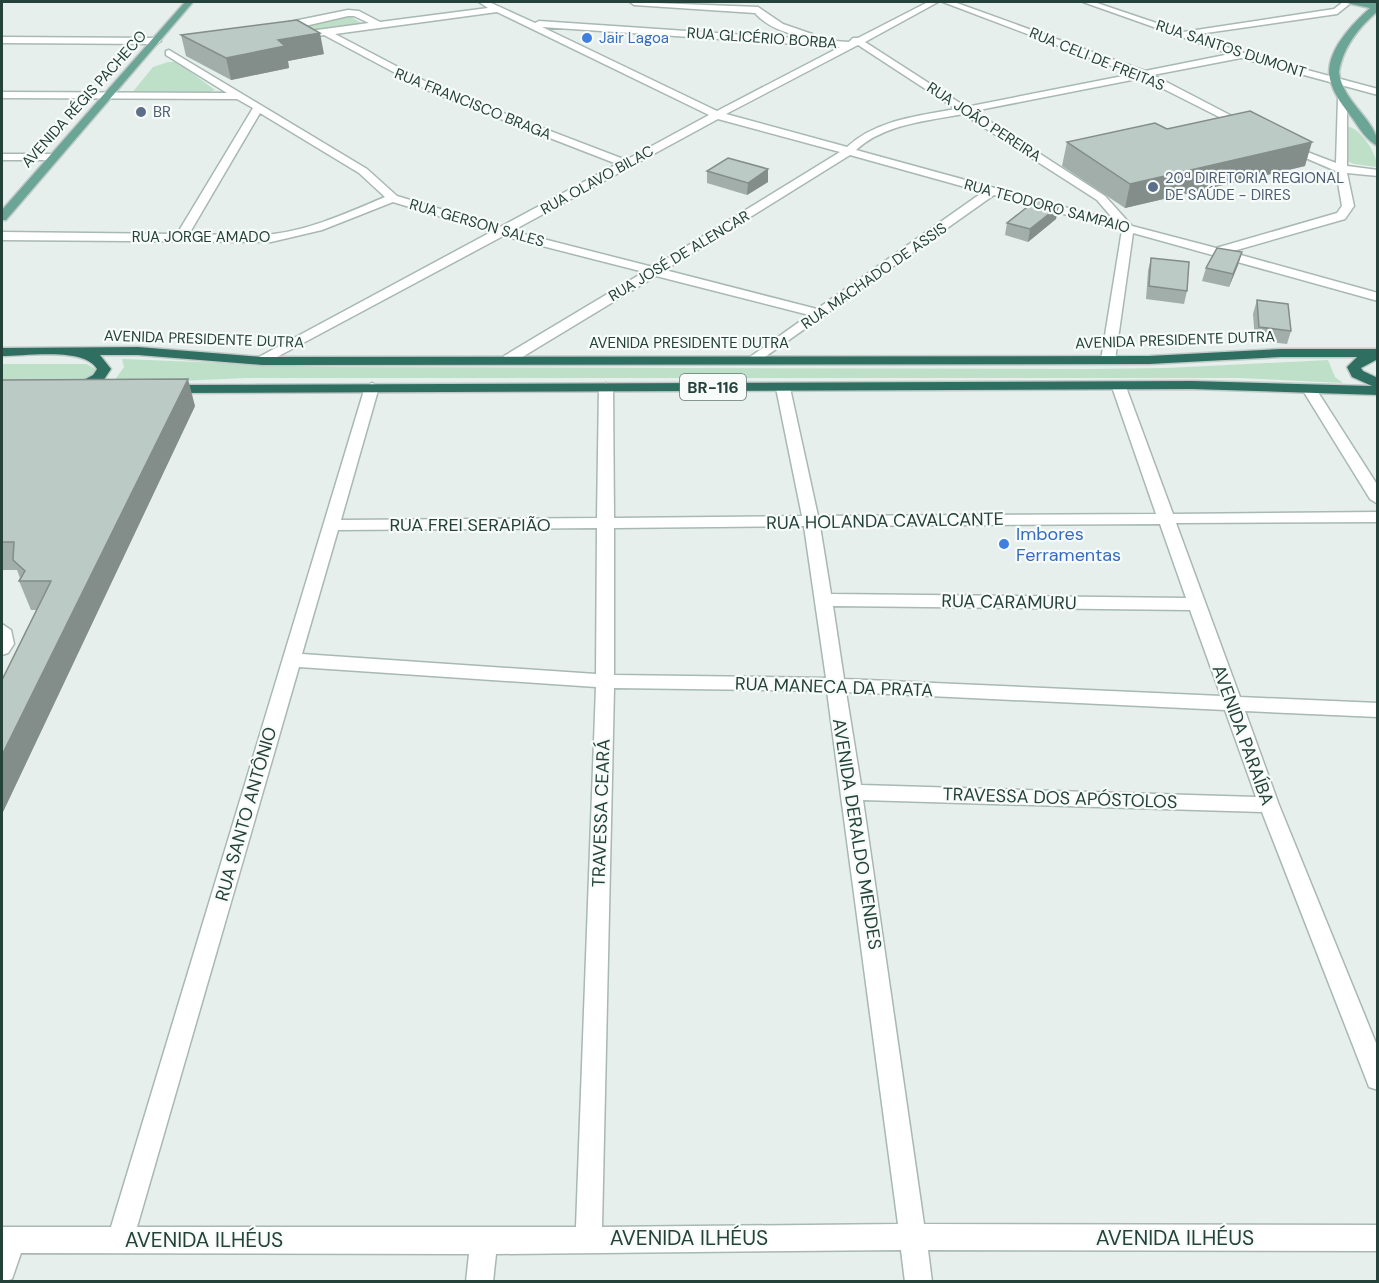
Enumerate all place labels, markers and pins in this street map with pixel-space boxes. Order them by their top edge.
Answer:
place label: Jair Lagoa [599,28,669,48]
marker: Jair Lagoa [580,31,594,45]
place label: BR [153,102,171,122]
marker: BR [134,105,148,119]
place label: 20ª DIRETORIA REGIONAL DE SAÚDE - DIRES [1165,168,1344,205]
marker: 20ª DIRETORIA REGIONAL DE SAÚDE - DIRES [1146,180,1160,194]
place label: Imbores Ferramentas [1016,522,1121,567]
marker: Imbores Ferramentas [997,537,1011,551]

